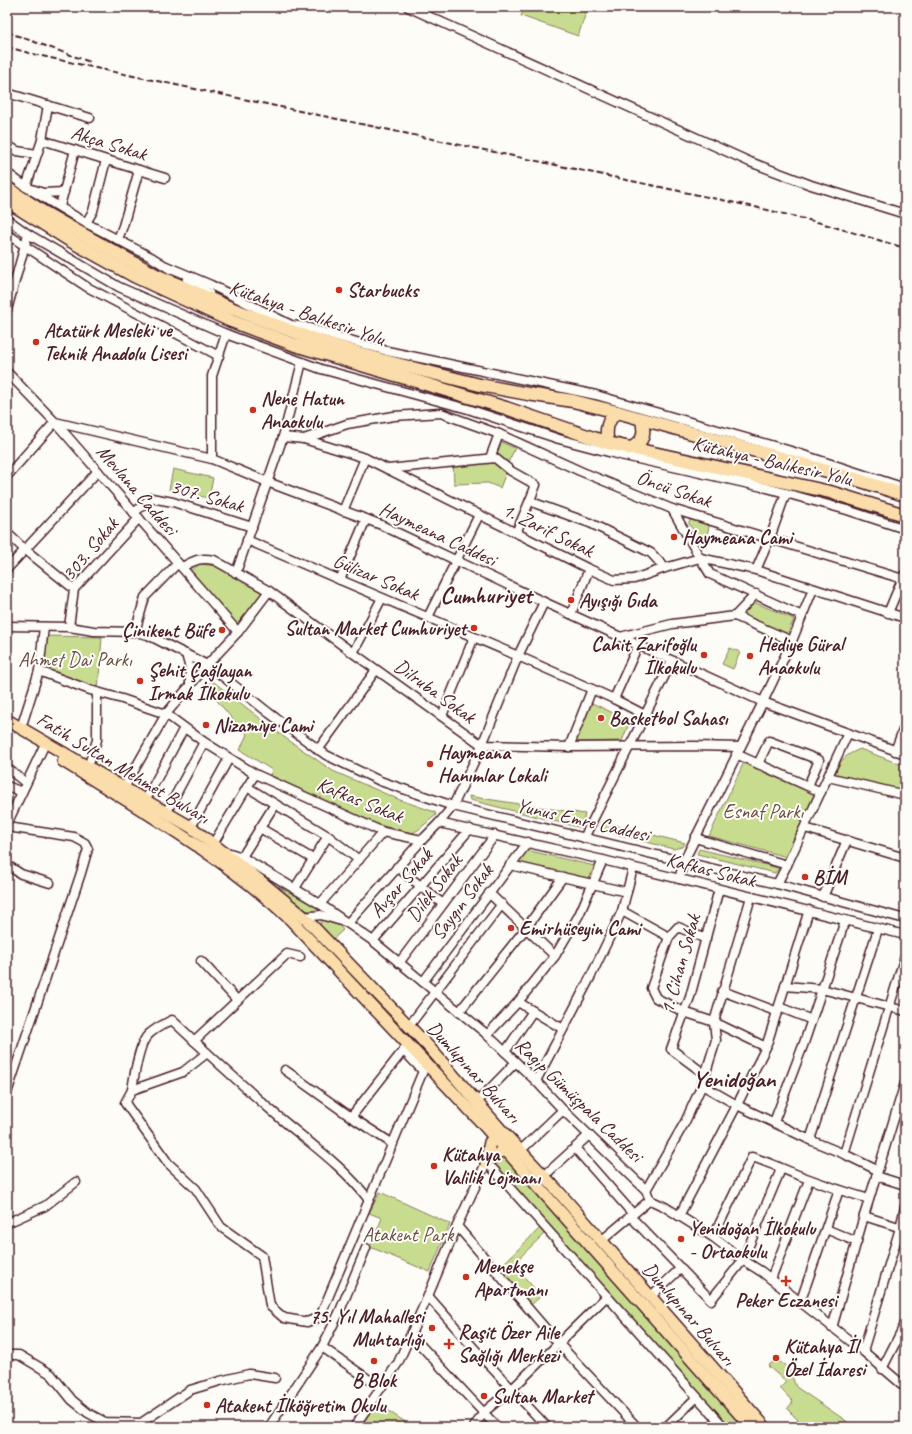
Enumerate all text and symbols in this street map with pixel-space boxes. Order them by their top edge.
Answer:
street label: Akça Sokak [68,120,151,167]
street label: Kütahya - Balıkesir Yolu [226,275,389,352]
place label: Starbucks [347,278,420,303]
marker: Starbucks [334,285,344,295]
place label: Atatürk Mesleki ve Teknik Anadolu Lisesi [44,318,190,366]
marker: Atatürk Mesleki ve Teknik Anadolu Lisesi [31,337,41,347]
place label: Nene Hatun Anaokulu [261,386,346,434]
marker: Nene Hatun Anaokulu [248,405,258,415]
street label: Kütahya - Balıkesir Yolu [690,431,855,492]
street label: Mevlana Caddesi [91,440,185,542]
street label: Öncü Sokak [633,465,716,514]
street label: 307. Sokak [168,474,248,519]
street label: Haymeana Caddesi [376,496,503,573]
street label: 1. Zarif Sokak [498,497,599,564]
street label: 303. Sokak [56,511,125,586]
place label: Haymeana Cami [682,525,795,550]
marker: Haymeana Cami [669,532,679,542]
street label: Gülizar Sokak [329,548,424,607]
district label: Cumhuriyet [440,580,535,610]
place label: Ayışığı Gıda [579,588,658,613]
marker: Ayışığı Gıda [566,595,576,605]
place label: Sultan Market Cumhuriyet [285,616,468,641]
place label: Çinikent Büfe [122,618,216,643]
marker: Sultan Market Cumhuriyet [469,623,479,633]
marker: Çinikent Büfe [217,625,227,635]
place label: Cahit Zarifoğlu İlkokulu [591,632,698,680]
place label: Hediye Güral Anaokulu [758,632,847,680]
park label: Ahmet Dai Parkı [18,647,133,672]
marker: Cahit Zarifoğlu İlkokulu [699,650,709,660]
marker: Hediye Güral Anaokulu [745,651,755,661]
street label: Dilruba Sokak [389,653,482,730]
place label: Şehit Çağlayan Irmak İlkokulu [148,658,253,706]
marker: Şehit Çağlayan Irmak İlkokulu [135,676,145,686]
place label: Basketbol Sahası [609,706,729,731]
street label: Fatih Sultan Mehmet Bulvarı [32,707,215,830]
place label: Nizamiye Cami [214,713,316,738]
marker: Basketbol Sahası [596,713,606,723]
marker: Nizamiye Cami [201,720,211,730]
place label: Haymeana Hanımlar Lokali [438,740,549,788]
marker: Haymeana Hanımlar Lokali [425,759,435,769]
street label: Kafkas Sokak [313,771,408,829]
street label: Yunus Emre Caddesi [514,793,654,848]
park label: Esnaf Parkı [723,799,804,824]
street label: Avşar Sokak [364,842,439,923]
street label: Kafkas Sokak [664,847,760,894]
street label: Dilek Sokak [401,848,468,927]
street label: Saygın Sokak [425,858,500,945]
place label: BİM [813,865,848,890]
marker: BİM [800,872,810,882]
street label: 1. Cihan Sokak [654,910,707,1017]
place label: Emirhüseyin Cami [519,916,644,942]
marker: Emirhüseyin Cami [506,923,516,933]
street label: Dumlupınar Bulvarı [422,1016,527,1129]
street label: Ragıp Gümüşpala Caddesi [510,1033,650,1169]
district label: Yenidoğan [693,1064,776,1094]
place label: Kütahya Valilik Lojmanı [442,1142,542,1190]
marker: Kütahya Valilik Lojmanı [429,1161,439,1171]
place label: Yenidoğan İlkokulu - Ortaokulu [689,1216,817,1264]
park label: Atakent Park [363,1222,455,1247]
marker: Yenidoğan İlkokulu - Ortaokulu [676,1234,686,1244]
place label: Menekşe Apartmanı [474,1254,548,1302]
street label: Dumlupınar Bulvarı [637,1257,742,1372]
marker: Menekşe Apartmanı [461,1272,471,1282]
marker: Peker Eczanesi [781,1276,791,1286]
place label: Peker Eczanesi [735,1288,840,1313]
place label: 75. Yıl Mahallesi Muhtarlığı [310,1304,427,1352]
place label: Raşit Özer Aile Sağlığı Merkezi [458,1320,563,1368]
marker: 75. Yıl Mahallesi Muhtarlığı [427,1323,437,1333]
place label: Kütahya İl Özel İdaresi [784,1334,868,1382]
marker: Raşit Özer Aile Sağlığı Merkezi [443,1338,455,1350]
marker: Kütahya İl Özel İdaresi [771,1353,781,1363]
marker: B Blok [369,1356,379,1366]
place label: B Blok [352,1368,398,1393]
place label: Sultan Market [492,1384,596,1409]
marker: Sultan Market [479,1391,489,1401]
place label: Atakent İlköğretim Okulu [215,1393,387,1418]
marker: Atakent İlköğretim Okulu [202,1400,212,1410]

